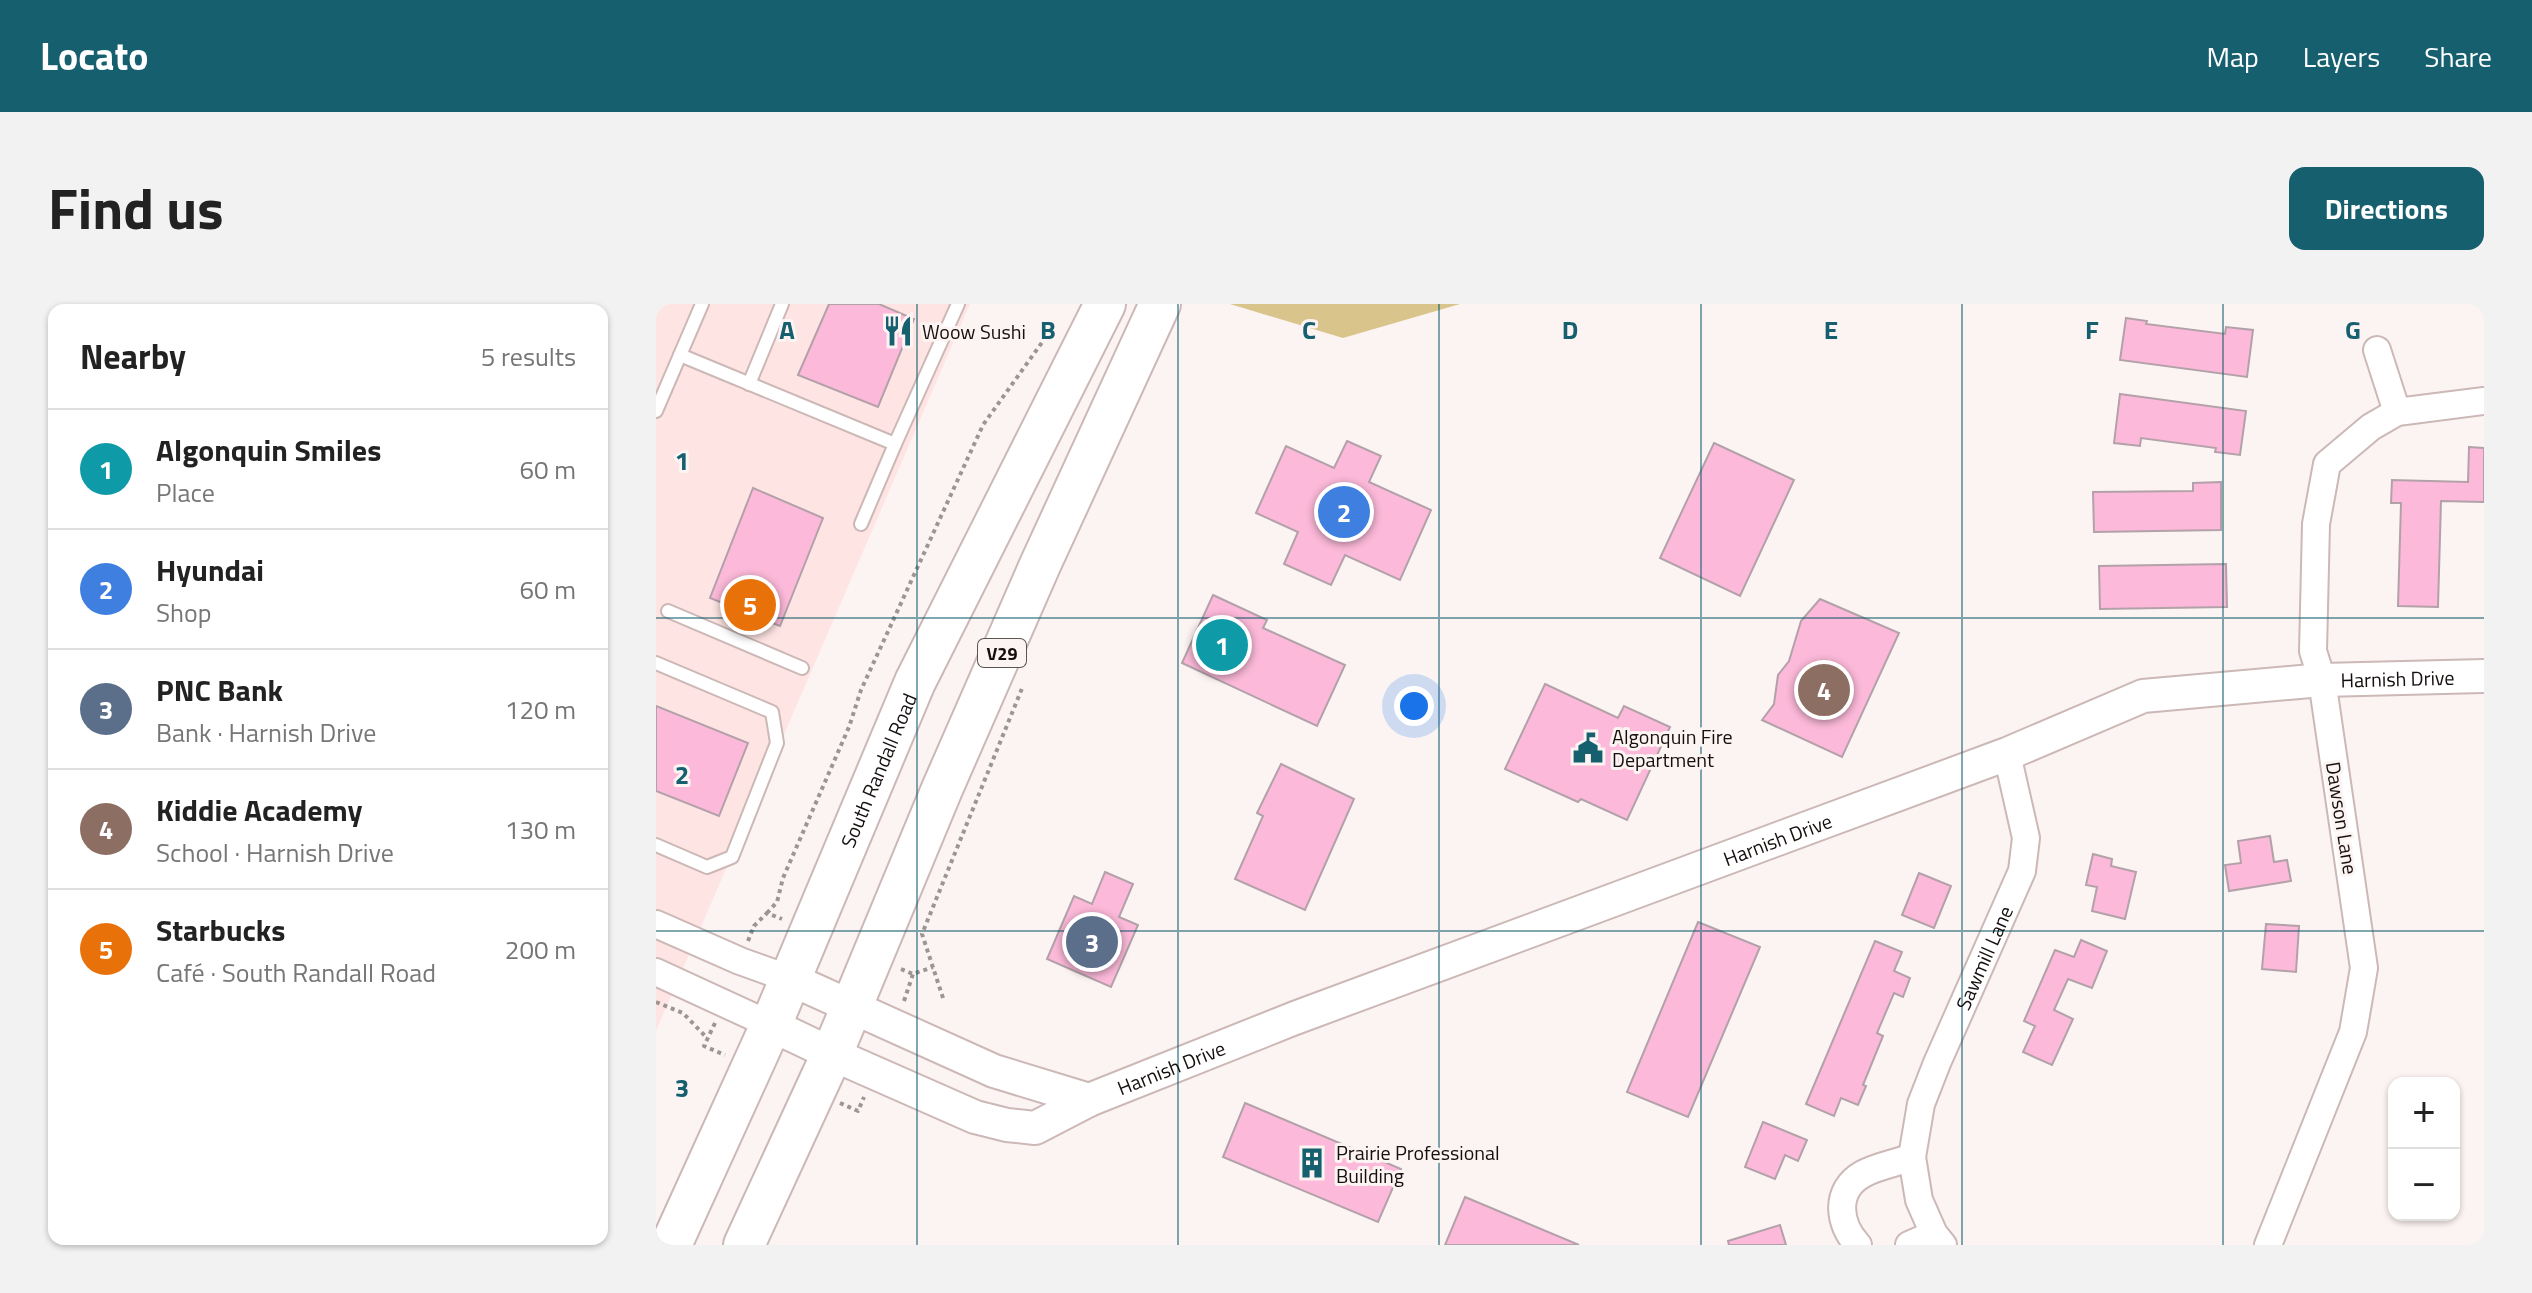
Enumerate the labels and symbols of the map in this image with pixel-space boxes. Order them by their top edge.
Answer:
text: A [779,310,795,349]
text: B [1040,310,1056,349]
text: C [1302,310,1316,349]
text: D [1562,310,1578,349]
text: E [1824,310,1838,349]
text: F [2085,310,2099,349]
text: G [2345,310,2361,349]
restaurant icon: Woow Sushi [881,314,915,348]
place label: Woow Sushi [922,316,1026,347]
text: 1 [675,441,689,480]
pin: 2 [1318,482,1370,542]
pin: 5 [724,575,776,635]
pin: 1 [1196,615,1248,675]
road number: V29 [978,639,1026,667]
pin: 4 [1798,660,1850,720]
street label: Harnish Drive [2340,661,2455,695]
your location [1394,686,1434,726]
street label: South Randall Road [832,688,924,852]
place label: Algonquin Fire Department [1612,721,1733,775]
public building icon: Algonquin Fire Department [1571,731,1605,765]
text: 2 [675,755,689,794]
street label: Dawson Lane [2318,760,2366,876]
street label: Harnish Drive [1719,805,1836,873]
street label: Sawmill Lane [1947,900,2020,1015]
pin: 3 [1066,912,1118,972]
street label: Harnish Drive [1112,1032,1230,1103]
text: 3 [675,1068,689,1107]
place label: Prairie Professional Building [1336,1137,1500,1191]
building icon: Prairie Professional Building [1295,1146,1329,1180]

